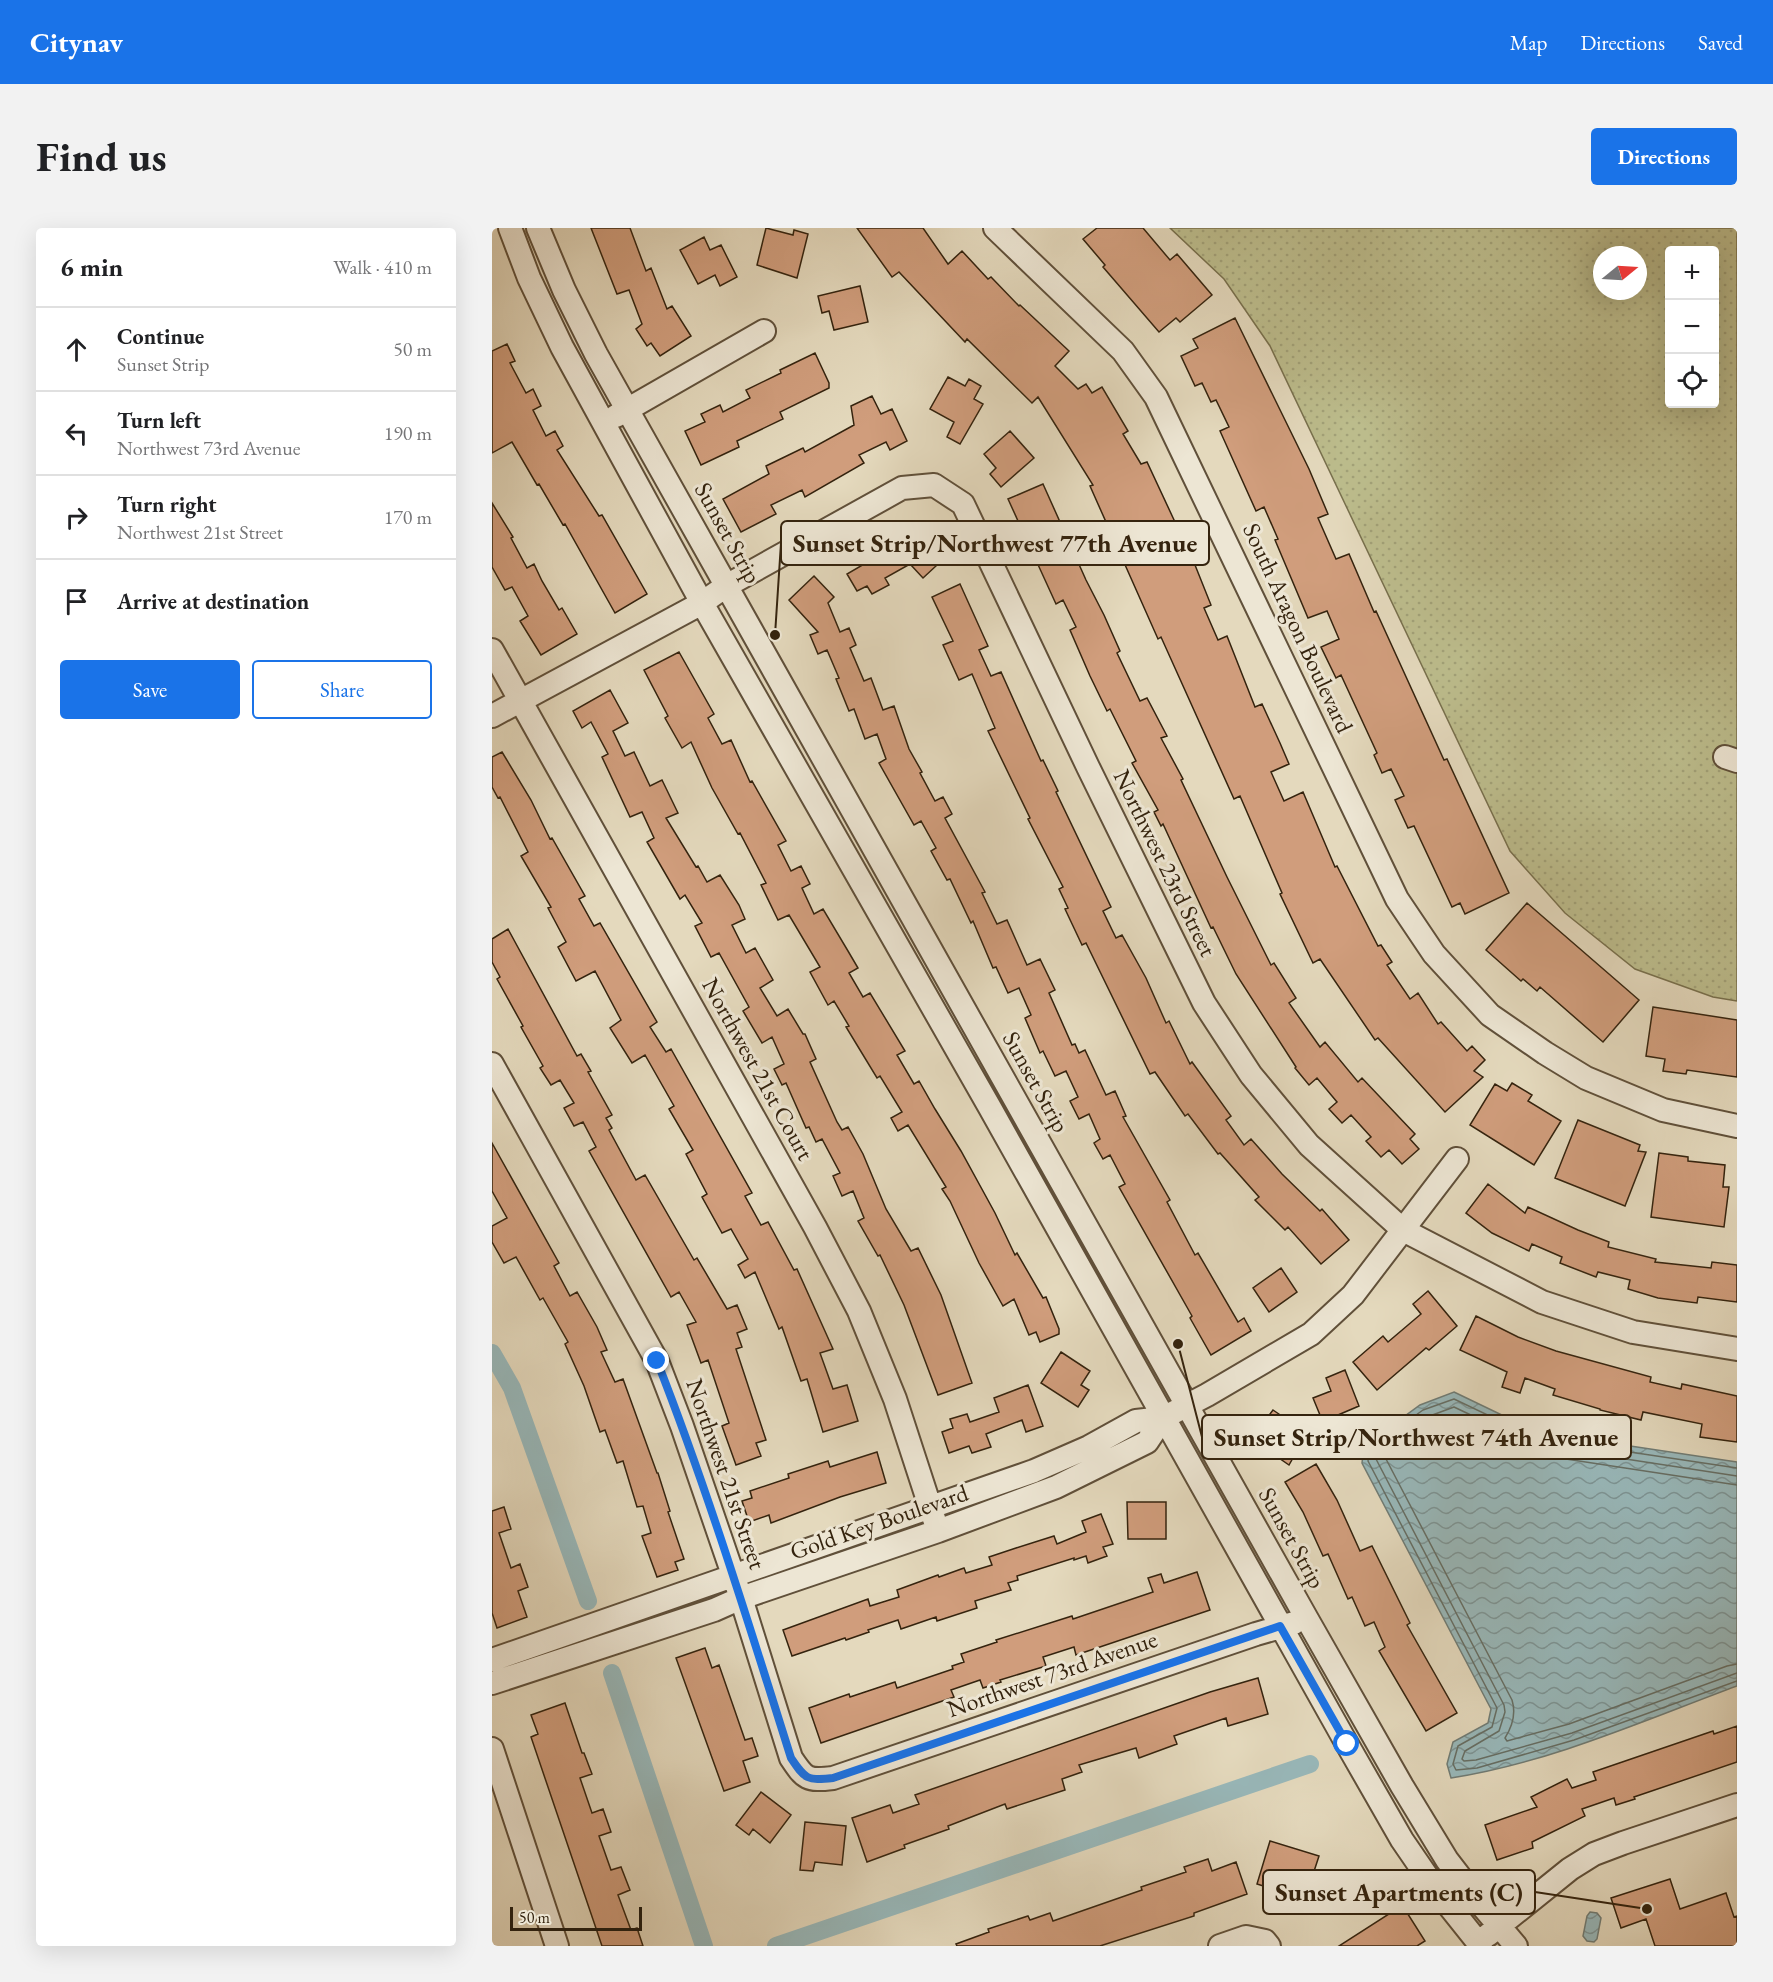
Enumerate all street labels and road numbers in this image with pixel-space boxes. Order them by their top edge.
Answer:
street label: Sunset Strip [688,477,769,589]
street label: South Aragon Boulevard [1236,518,1361,738]
street label: Northwest 23rd Street [1107,764,1224,962]
street label: Northwest 21st Court [695,972,822,1166]
street label: Sunset Strip [996,1026,1077,1138]
street label: Northwest 21st Street [679,1375,774,1574]
street label: Gold Key Boulevard [786,1476,973,1567]
street label: Sunset Strip [1252,1482,1333,1594]
street label: Northwest 73rd Avenue [943,1623,1161,1724]

